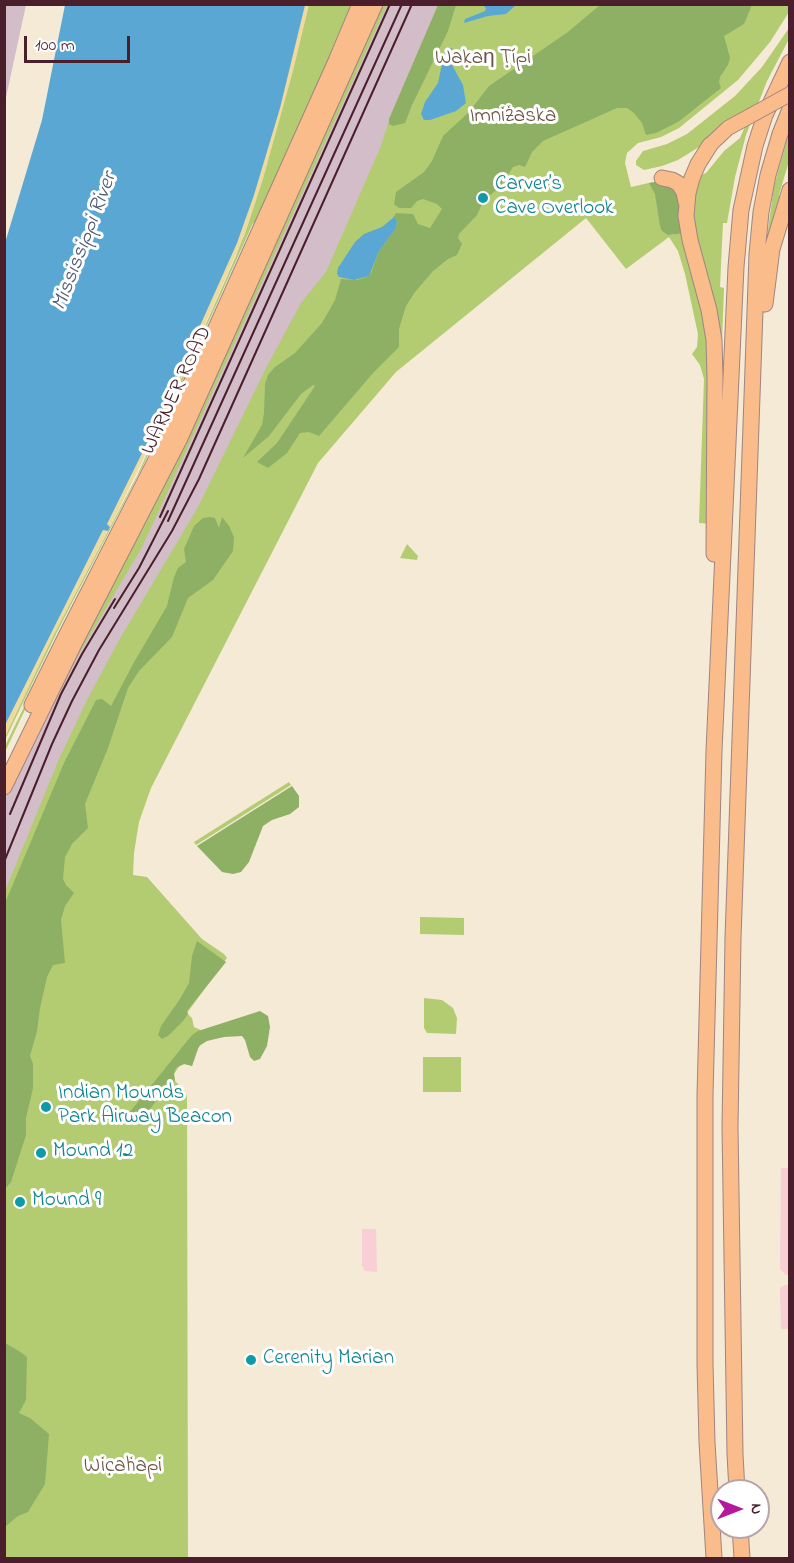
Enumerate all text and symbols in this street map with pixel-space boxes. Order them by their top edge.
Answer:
scale bar [27,24,134,62]
text: 100 m [35,33,75,59]
park label: Waḳaƞ Ṭípi [435,47,531,73]
park label: Imniżaska [470,105,556,131]
water label: Mississippi River [48,169,124,315]
place label: Carver’s Cave Overlook [495,173,614,223]
marker: Carver’s Cave Overlook [476,191,490,205]
street label: WARNER ROAD [137,323,219,459]
place label: Indian Mounds Park Airway Beacon [58,1082,232,1132]
marker: Indian Mounds Park Airway Beacon [39,1100,53,1114]
place label: Mound 12 [53,1140,133,1166]
marker: Mound 12 [34,1146,48,1160]
place label: Mound 9 [32,1189,101,1215]
marker: Mound 9 [13,1195,27,1209]
place label: Cerenity Marian [263,1347,394,1373]
marker: Cerenity Marian [244,1353,258,1367]
park label: Wic̣aḣapi [84,1455,162,1481]
north arrow [710,1479,770,1539]
text: N [744,1504,768,1514]

